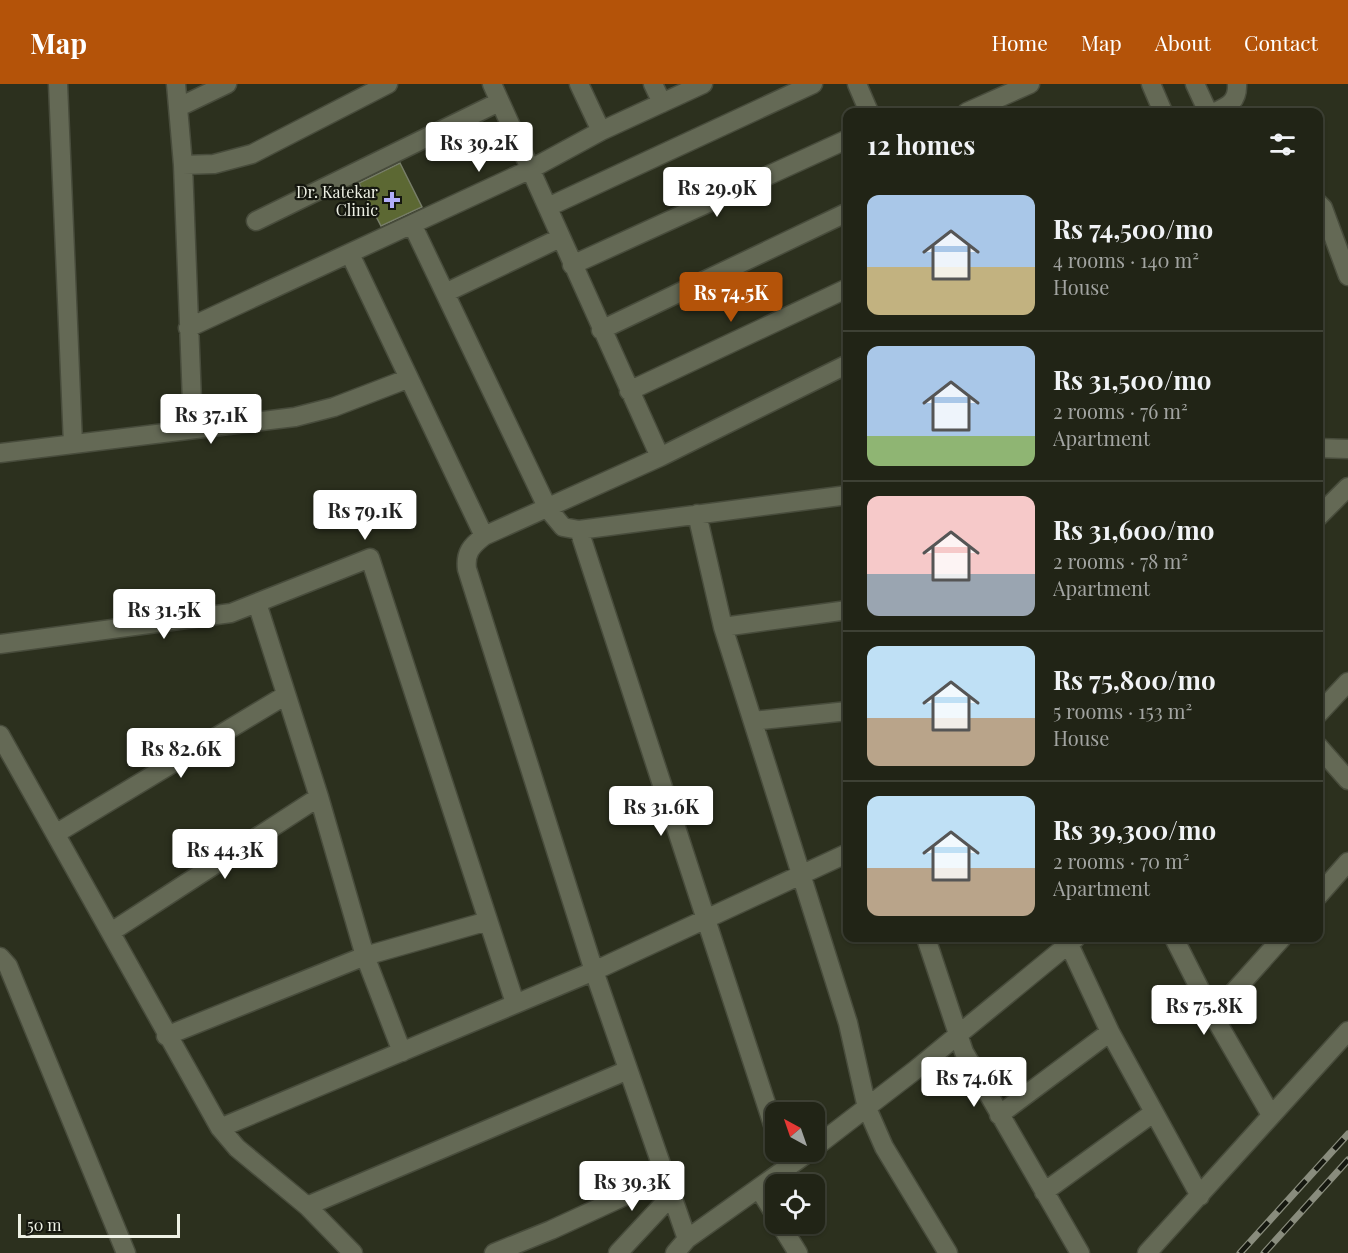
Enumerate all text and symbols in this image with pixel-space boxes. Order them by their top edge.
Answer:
text: Map [30,24,87,61]
text: Home [992,28,1048,56]
text: Map [1081,28,1122,56]
text: About [1155,28,1211,56]
text: Contact [1244,28,1318,56]
pin: Rs 39.2K [417,122,541,173]
text: 12 homes [867,127,975,162]
text: Rs 39.2K [440,128,518,155]
icon: filters [1266,128,1299,161]
pin: Rs 29.9K [655,167,779,218]
text: Rs 29.9K [677,173,757,200]
place label: Dr. Katekar Clinic [296,181,378,220]
marker: Dr. Katekar Clinic [383,191,401,209]
text: Rs 74,500/mo [1053,211,1213,246]
icon: home [915,219,987,291]
text: 4 rooms · 140 m² [1053,246,1199,273]
pin: Rs 74.5K [669,272,793,323]
text: House [1053,273,1109,300]
text: Rs 74.5K [694,278,768,305]
text: Rs 31,500/mo [1053,362,1211,397]
icon: home [915,370,987,442]
pin: Rs 37.1K [149,394,273,445]
text: 2 rooms · 76 m² [1053,397,1188,424]
text: Rs 37.1K [174,400,248,427]
text: Apartment [1053,424,1150,451]
pin: Rs 79.1K [303,490,427,541]
text: Rs 79.1K [327,496,403,523]
text: Rs 31,600/mo [1053,512,1214,547]
icon: home [915,520,987,592]
text: 2 rooms · 78 m² [1053,547,1188,574]
text: Apartment [1053,574,1150,601]
pin: Rs 31.5K [102,589,226,640]
text: Rs 31.5K [127,595,201,622]
text: Rs 75,800/mo [1053,662,1216,697]
icon: home [915,670,987,742]
text: 5 rooms · 153 m² [1053,697,1192,724]
text: House [1053,724,1109,751]
pin: Rs 82.6K [119,728,243,779]
text: Rs 82.6K [141,734,221,761]
pin: Rs 31.6K [599,786,723,837]
text: Rs 31.6K [623,792,699,819]
text: Rs 39,300/mo [1053,812,1216,847]
icon: home [915,820,987,892]
pin: Rs 44.3K [163,829,287,880]
text: Rs 44.3K [186,835,264,862]
text: 2 rooms · 70 m² [1053,847,1190,874]
text: Apartment [1053,874,1150,901]
pin: Rs 75.8K [1142,985,1266,1036]
text: Rs 75.8K [1166,991,1242,1018]
pin: Rs 74.6K [912,1057,1036,1108]
text: Rs 74.6K [935,1063,1013,1090]
north arrow [765,1102,825,1162]
map controls [765,1102,825,1234]
pin: Rs 39.3K [570,1161,694,1212]
text: Rs 39.3K [593,1167,671,1194]
button: locate [765,1174,825,1234]
scale bar [18,1211,180,1238]
text: 50 m [27,1214,61,1235]

